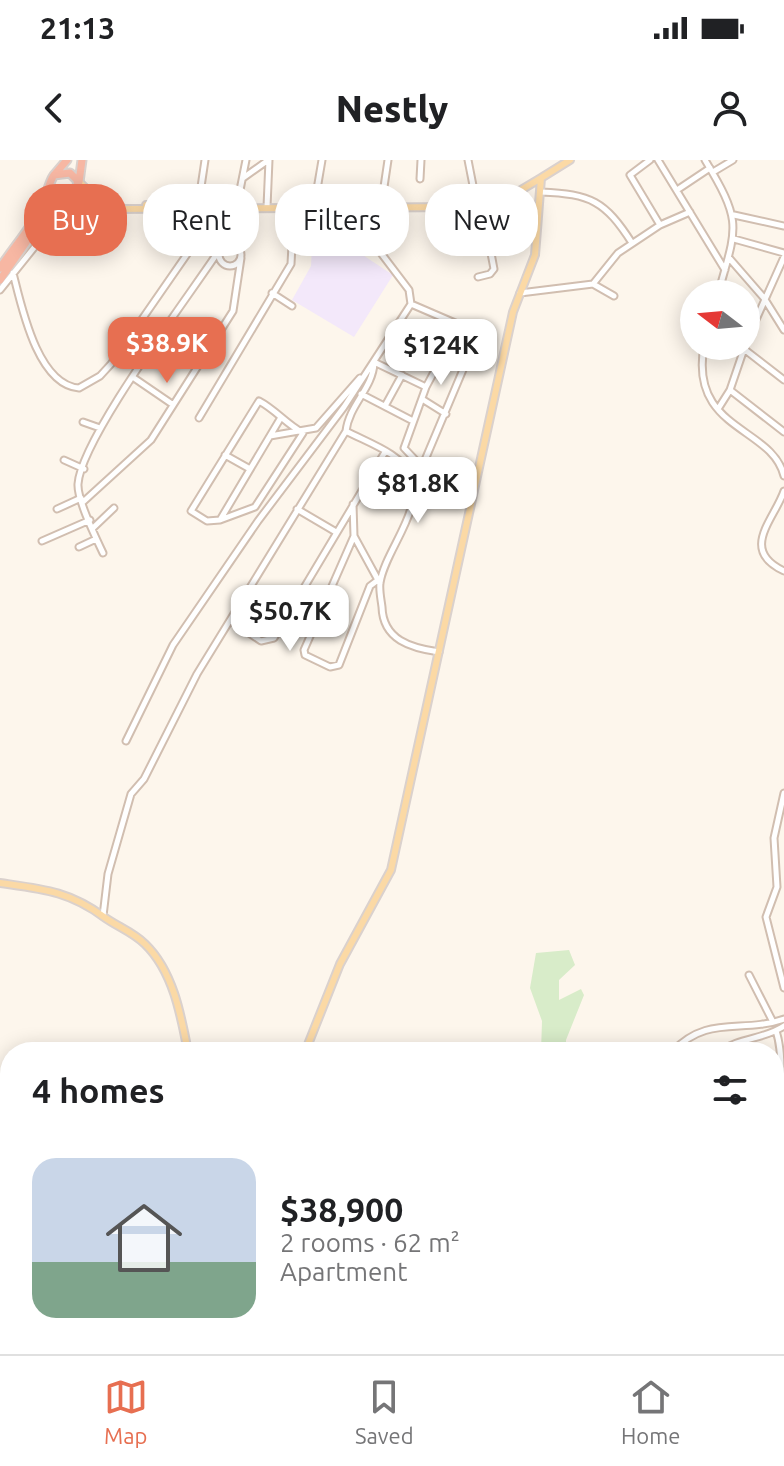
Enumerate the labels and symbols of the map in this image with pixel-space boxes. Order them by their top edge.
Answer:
north arrow [680,280,760,360]
pin: $38.9K [102,317,232,385]
pin: $124K [385,319,497,387]
pin: $81.8K [353,457,483,525]
pin: $50.7K [225,585,355,653]

